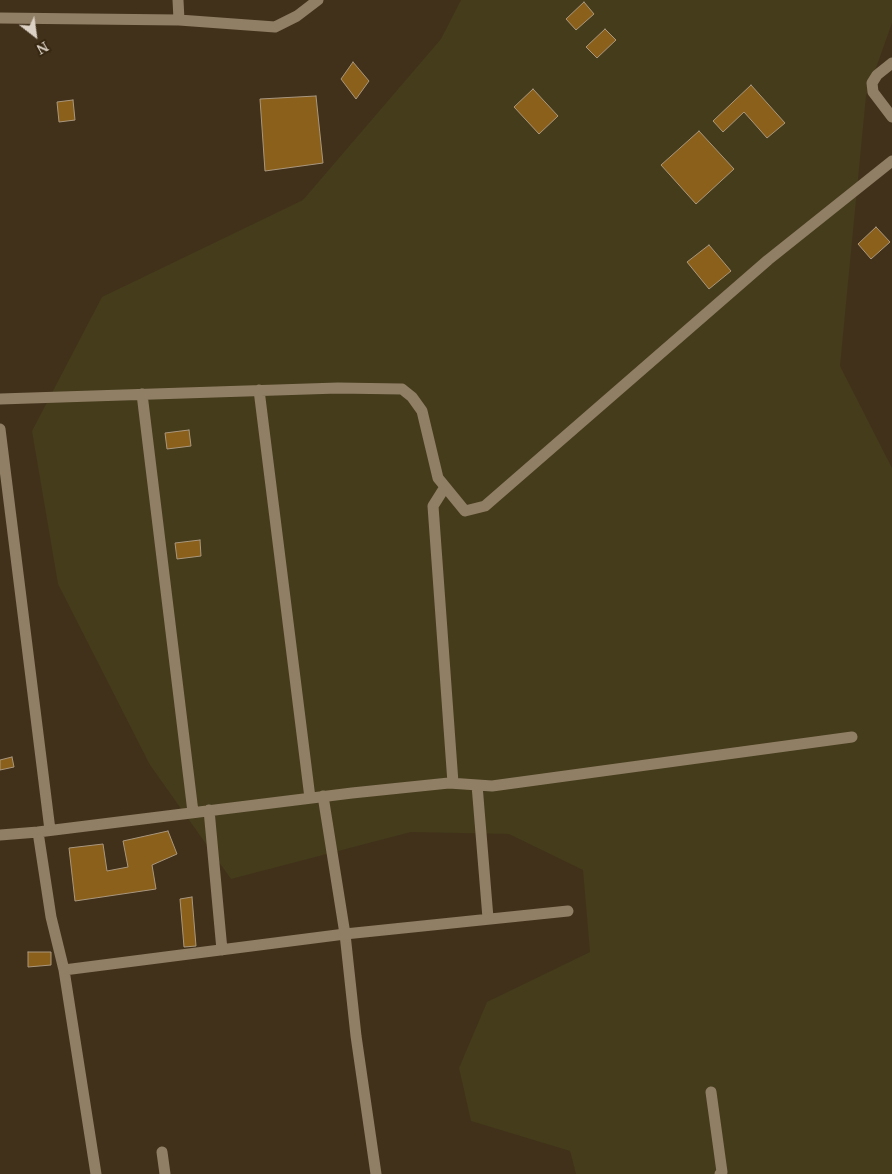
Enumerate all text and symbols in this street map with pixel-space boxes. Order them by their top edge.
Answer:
north arrow [10,10,60,60]
text: N [33,37,52,59]

